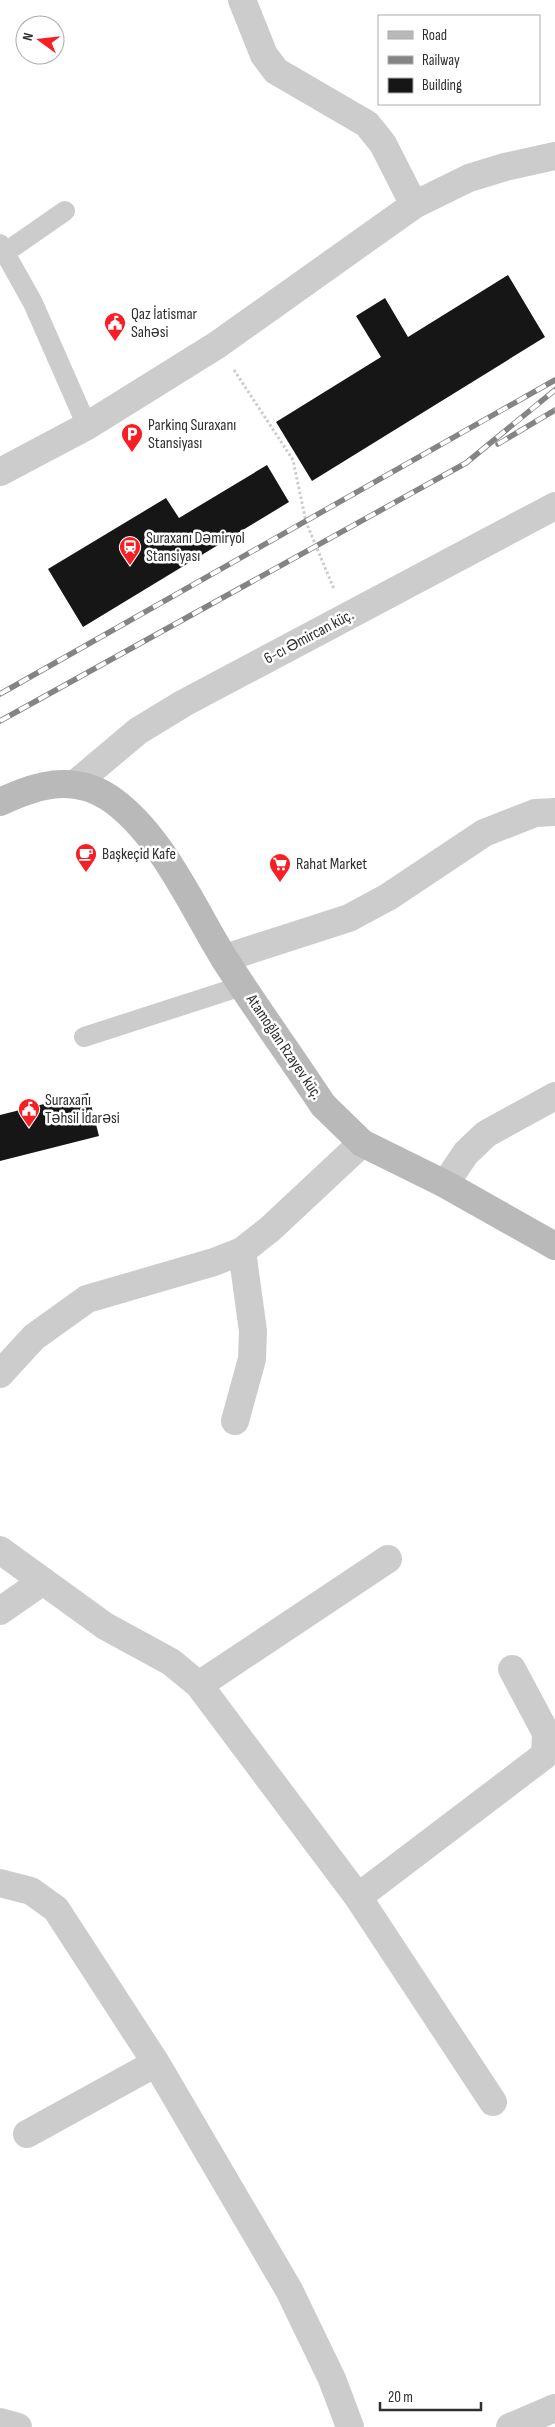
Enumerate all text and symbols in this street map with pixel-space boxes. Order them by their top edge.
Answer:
north arrow [15,15,65,65]
legend [378,15,540,105]
text: Road [422,26,447,45]
text: N [19,31,37,43]
text: Railway [422,51,460,70]
text: Building [422,76,462,95]
place label: Qaz İatismar Sahəsi [131,305,198,342]
public building icon: Qaz İatismar Sahəsi [103,311,127,342]
place label: Parkinq Suraxanı Stansiyası [148,416,236,453]
parking icon: Parkinq Suraxanı Stansiyası [120,422,144,453]
place label: Suraxanı Dəmiryol Stansiyası [146,529,245,566]
station icon: Suraxanı Dəmiryol Stansiyası [118,535,142,566]
street label: 6-cı Əmircan küç. [261,605,357,669]
cafe icon: Başkeçid Kafe [74,842,98,873]
place label: Başkeçid Kafe [102,845,176,864]
supermarket icon: Rahat Market [268,852,292,883]
place label: Rahat Market [296,855,367,874]
street label: Atamoğlan Rzayev küç. [241,990,326,1103]
place label: Suraxanı Təhsil İdarəsi [45,1091,120,1128]
public building icon: Suraxanı Təhsil İdarəsi [17,1097,41,1128]
scale bar [380,2380,481,2412]
text: 20 m [388,2388,413,2407]

